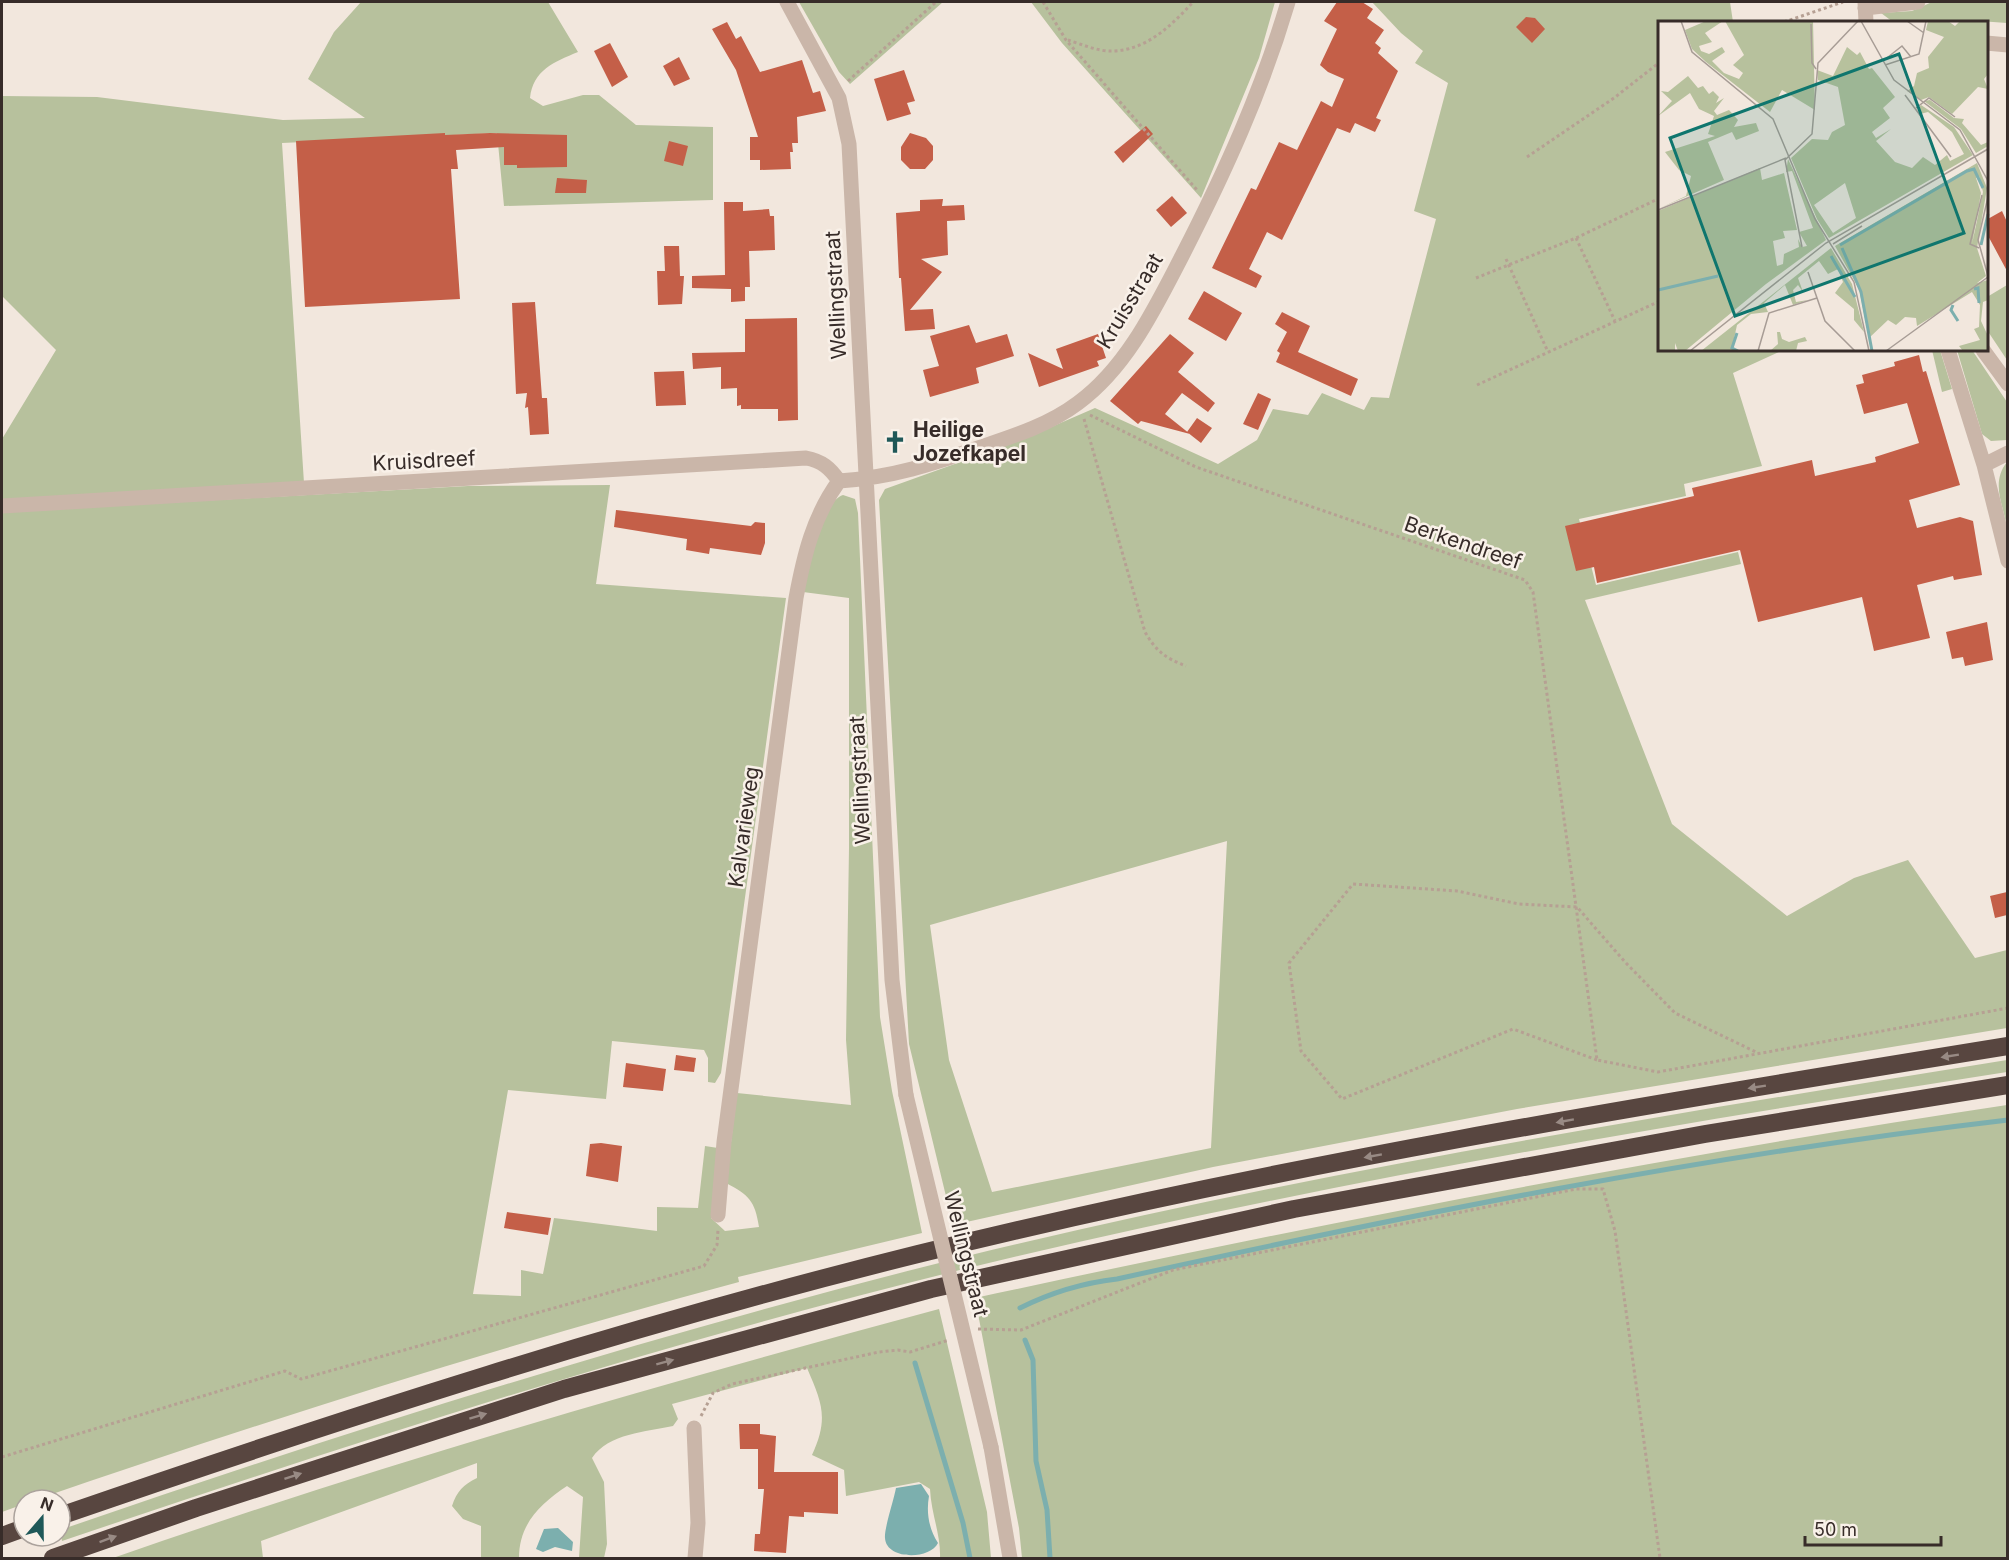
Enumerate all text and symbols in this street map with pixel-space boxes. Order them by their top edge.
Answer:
inset map [1658,21,1988,351]
street label: Wellingstraat [820,230,851,360]
street label: Kruisstraat [1091,248,1168,353]
place label: Heilige Jozefkapel [913,417,1026,466]
church icon: Heilige Jozefkapel [882,429,908,455]
street label: Kruisdreef [372,445,476,476]
street label: Berkendreef [1401,511,1525,574]
street label: Wellingstraat [844,715,875,845]
street label: Kalvarieweg [723,765,764,889]
one-way arrow [1940,1051,1959,1060]
one-way arrow [1748,1082,1767,1091]
one-way arrow [1556,1116,1575,1125]
one-way arrow [1364,1152,1383,1161]
street label: Wellingstraat [939,1188,994,1319]
one-way arrow [656,1356,674,1366]
one-way arrow [469,1411,487,1420]
one-way arrow [284,1471,302,1480]
north arrow [12,1488,72,1548]
text: N [38,1492,56,1515]
scale bar [1805,1509,1942,1547]
text: 50 m [1814,1519,1857,1540]
one-way arrow [99,1533,117,1543]

